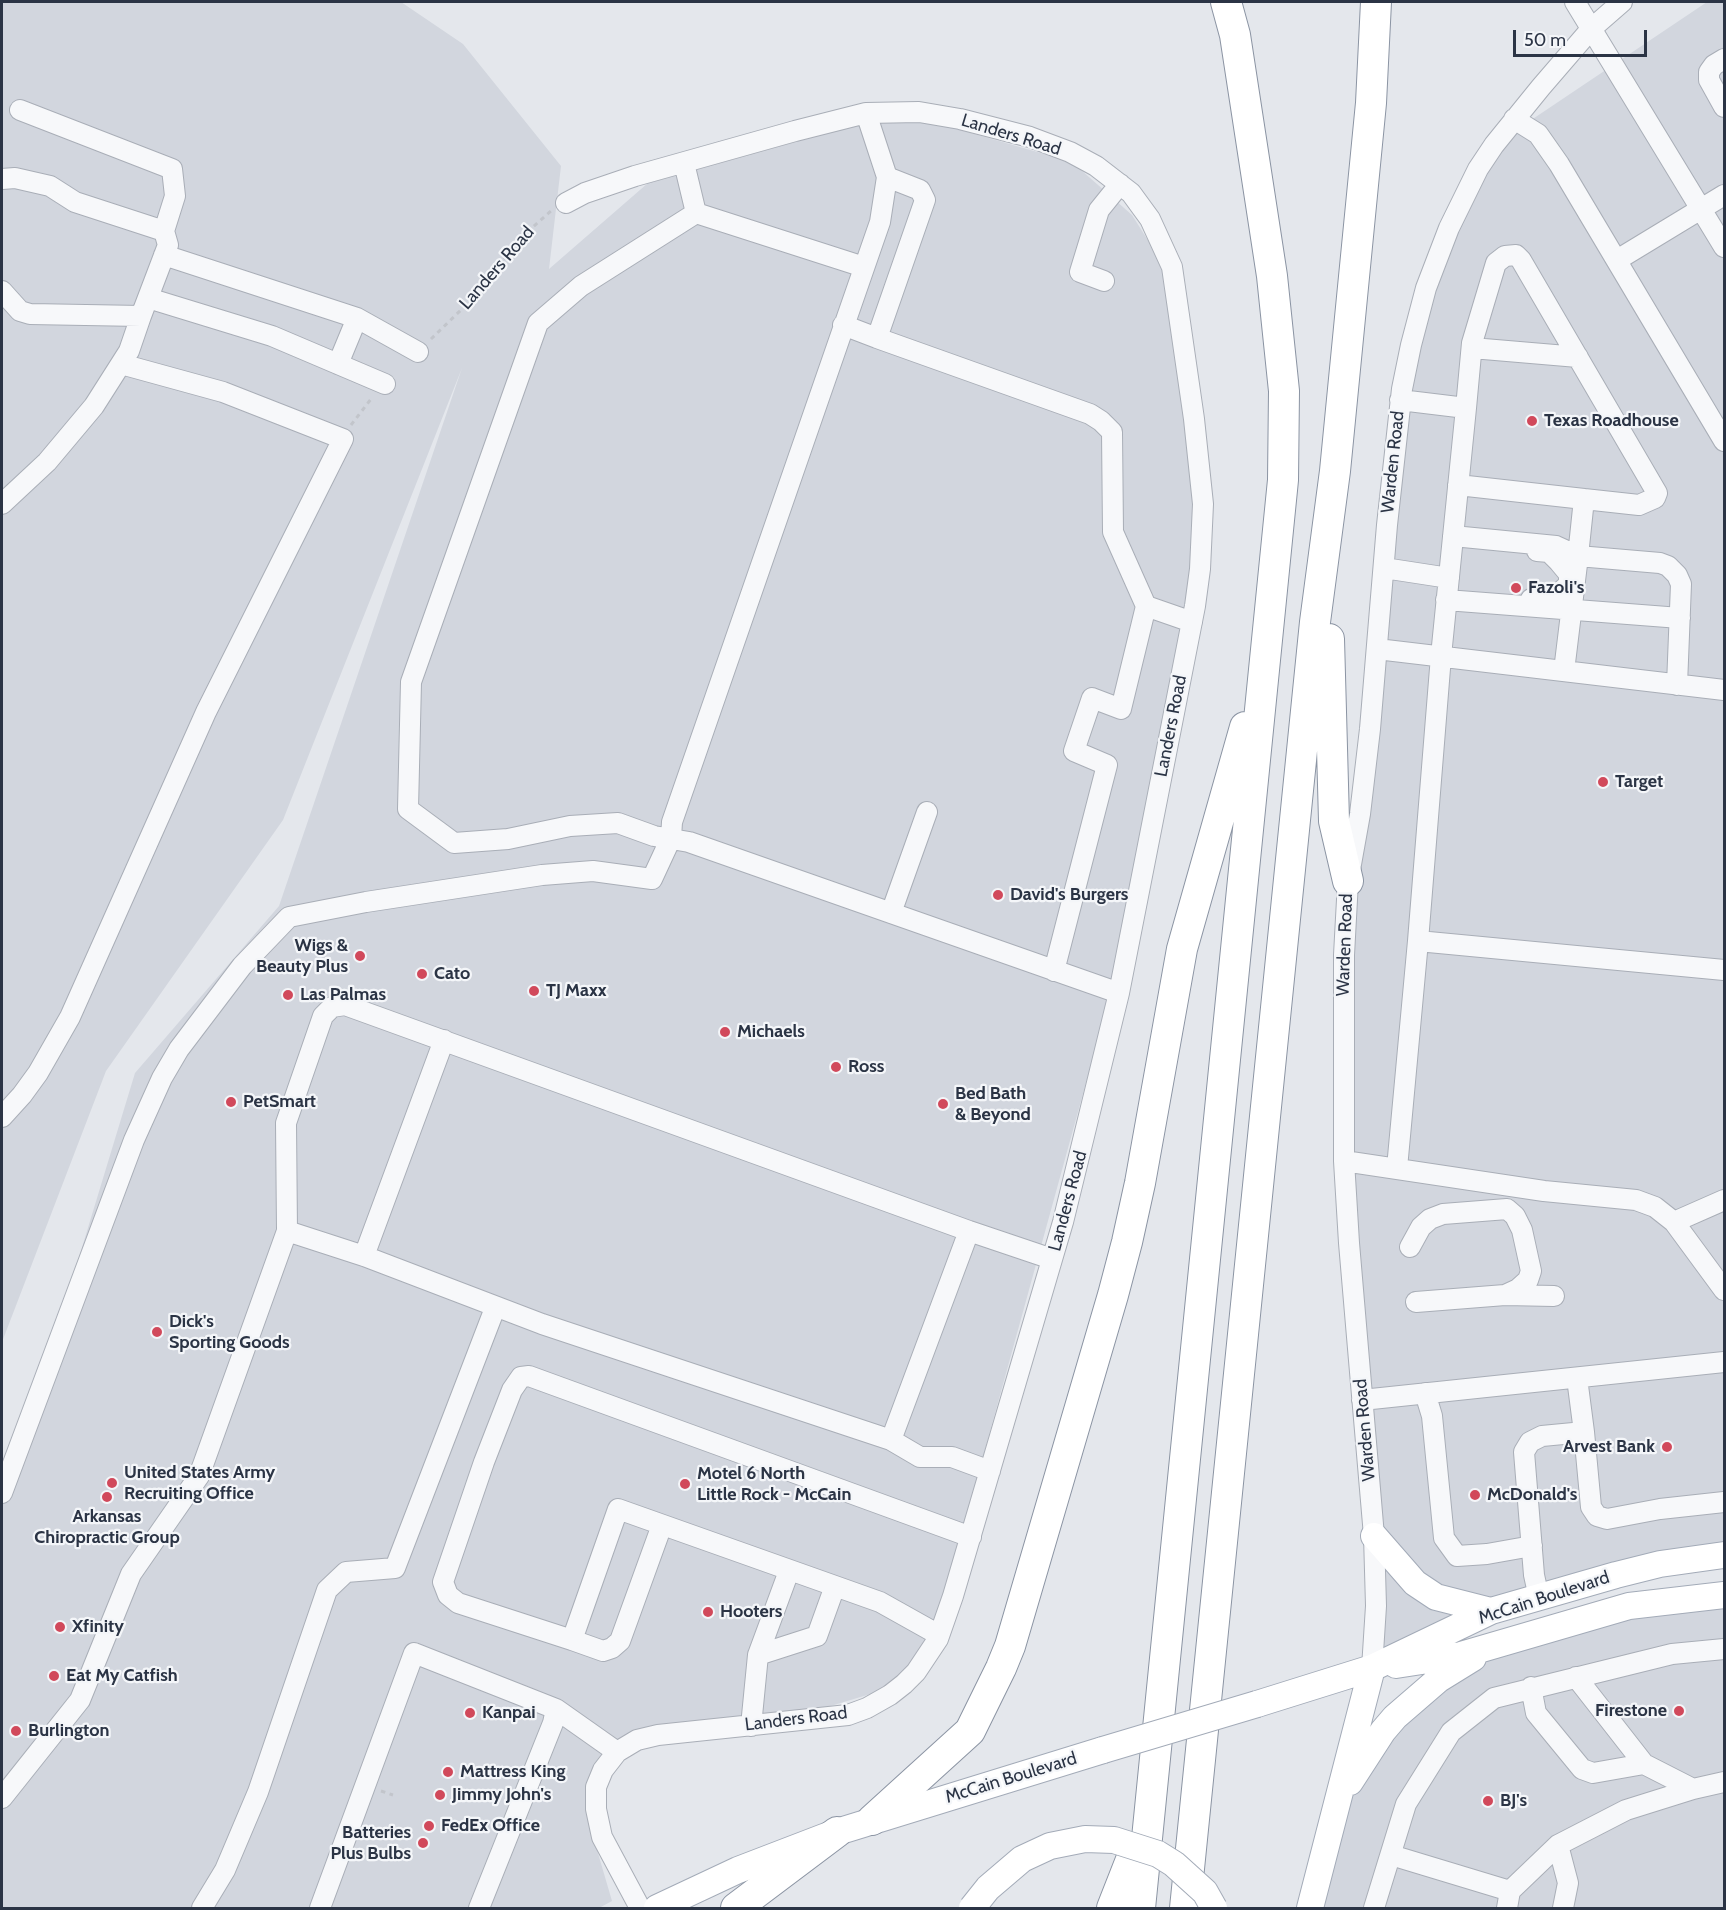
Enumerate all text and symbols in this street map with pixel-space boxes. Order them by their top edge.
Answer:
scale bar [1516,18,1650,56]
text: 50 m [1524,29,1566,51]
street label: Landers Road [959,110,1063,160]
street label: Landers Road [455,222,539,314]
street label: Warden Road [1377,410,1409,514]
place label: Texas Roadhouse [1544,410,1679,432]
marker: Texas Roadhouse [1525,414,1539,428]
place label: Fazoli's [1528,577,1584,599]
marker: Fazoli's [1509,581,1523,595]
street label: Landers Road [1151,673,1191,779]
place label: Target [1615,771,1663,793]
marker: Target [1596,775,1610,789]
place label: David's Burgers [1010,884,1128,906]
marker: David's Burgers [991,888,1005,902]
street label: Warden Road [1332,893,1358,997]
place label: Wigs & Beauty Plus [256,935,348,978]
marker: Wigs & Beauty Plus [353,949,367,963]
place label: Cato [434,963,470,985]
marker: Cato [415,967,429,981]
place label: TJ Maxx [546,980,607,1002]
place label: Las Palmas [300,984,386,1006]
marker: TJ Maxx [527,984,541,998]
marker: Las Palmas [281,988,295,1002]
place label: Michaels [737,1021,805,1043]
marker: Michaels [718,1025,732,1039]
place label: Ross [848,1056,884,1078]
marker: Ross [829,1060,843,1074]
place label: Bed Bath & Beyond [955,1083,1031,1126]
place label: PetSmart [243,1091,316,1113]
marker: PetSmart [224,1095,238,1109]
marker: Bed Bath & Beyond [936,1097,950,1111]
street label: Landers Road [1044,1148,1092,1254]
place label: Dick's Sporting Goods [169,1311,290,1354]
marker: Dick's Sporting Goods [150,1325,164,1339]
street label: Warden Road [1350,1378,1380,1482]
place label: Arvest Bank [1563,1436,1655,1458]
marker: Arvest Bank [1660,1440,1674,1454]
place label: United States Army Recruiting Office [124,1462,275,1504]
place label: Motel 6 North Little Rock - McCain [697,1463,851,1506]
marker: United States Army Recruiting Office [105,1476,119,1490]
marker: Motel 6 North Little Rock - McCain [678,1477,692,1491]
place label: McDonald's [1487,1484,1577,1506]
marker: McDonald's [1468,1488,1482,1502]
marker: Arkansas Chiropractic Group [100,1490,114,1504]
place label: Arkansas Chiropractic Group [34,1506,180,1549]
street label: McCain Boulevard [1476,1567,1612,1629]
place label: Hooters [720,1601,782,1623]
marker: Hooters [701,1605,715,1619]
place label: Xfinity [72,1616,124,1638]
marker: Xfinity [53,1620,67,1634]
place label: Eat My Catfish [66,1665,178,1687]
marker: Eat My Catfish [47,1669,61,1683]
place label: Firestone [1595,1700,1667,1722]
place label: Kanpai [482,1702,536,1724]
street label: Landers Road [743,1702,849,1736]
marker: Firestone [1672,1704,1686,1718]
marker: Kanpai [463,1706,477,1720]
place label: Burlington [28,1720,109,1742]
marker: Burlington [9,1724,23,1738]
street label: McCain Boulevard [943,1748,1079,1808]
place label: Mattress King [460,1761,565,1783]
marker: Mattress King [441,1765,455,1779]
place label: Jimmy John's [452,1784,551,1806]
marker: Jimmy John's [433,1788,447,1802]
place label: BJ's [1500,1790,1527,1812]
marker: BJ's [1481,1794,1495,1808]
place label: FedEx Office [441,1815,540,1837]
marker: FedEx Office [422,1819,436,1833]
place label: Batteries Plus Bulbs [330,1822,411,1864]
marker: Batteries Plus Bulbs [416,1836,430,1850]

